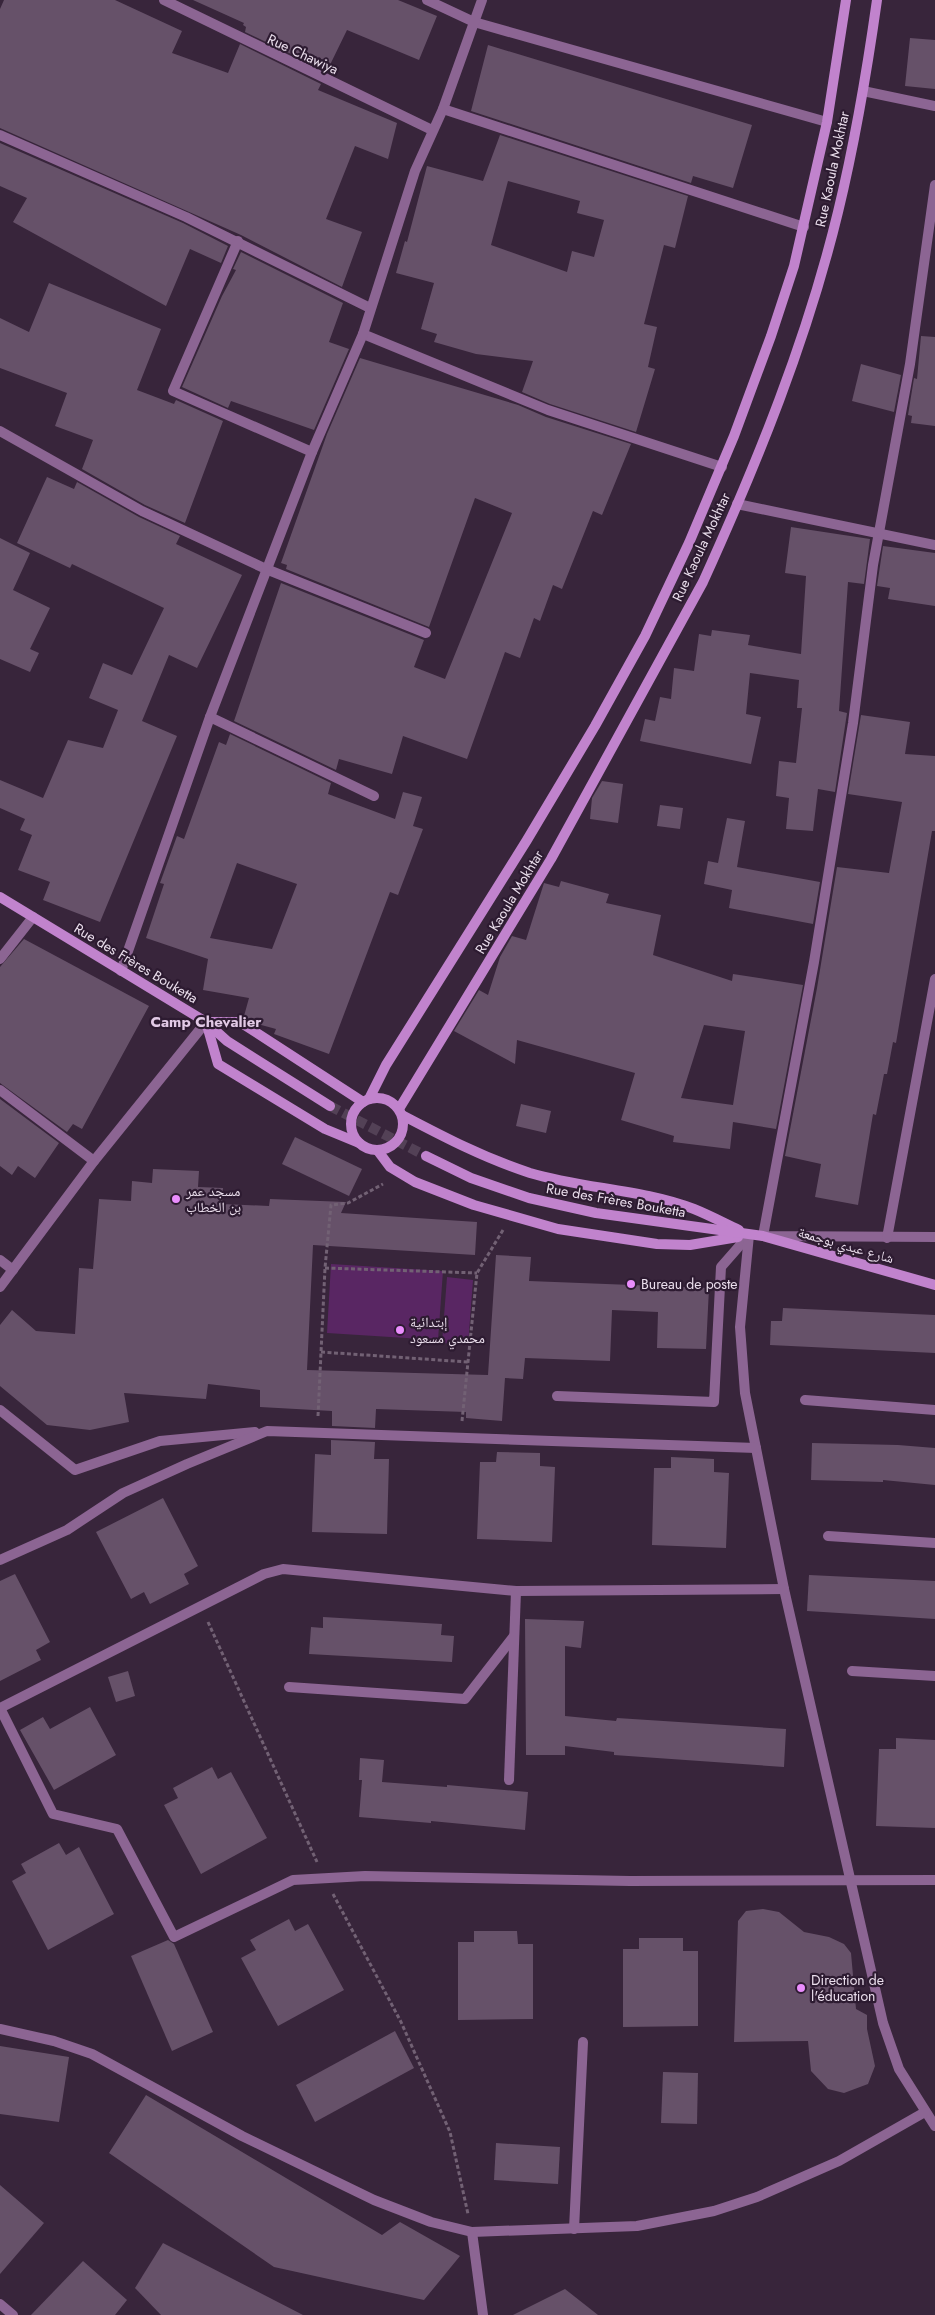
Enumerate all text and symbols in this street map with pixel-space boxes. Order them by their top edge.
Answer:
street label: Rue Chawiya [264,29,342,79]
street label: Rue Kaoula Mokhtar [810,109,854,229]
street label: Rue Kaoula Mokhtar [667,489,735,605]
street label: Rue Kaoula Mokhtar [470,846,548,958]
street label: Rue des Frères Bouketta [70,918,202,1008]
district label: Camp Chevalier [150,1011,262,1033]
street label: Rue des Frères Bouketta [545,1178,687,1222]
place label: مسجد عمر بن الخطاب [185,1181,241,1217]
marker: مسجد عمر بن الخطاب [170,1193,182,1205]
street label: شارع عبدي بوجمعة [795,1222,896,1270]
place label: Bureau de poste [641,1274,737,1294]
marker: Bureau de poste [625,1278,637,1290]
place label: إبتدائية محمدي مسعود [410,1312,485,1350]
marker: إبتدائية محمدي مسعود [394,1324,406,1336]
place label: Direction de l'éducation [811,1970,884,2006]
marker: Direction de l'éducation [795,1982,807,1994]

